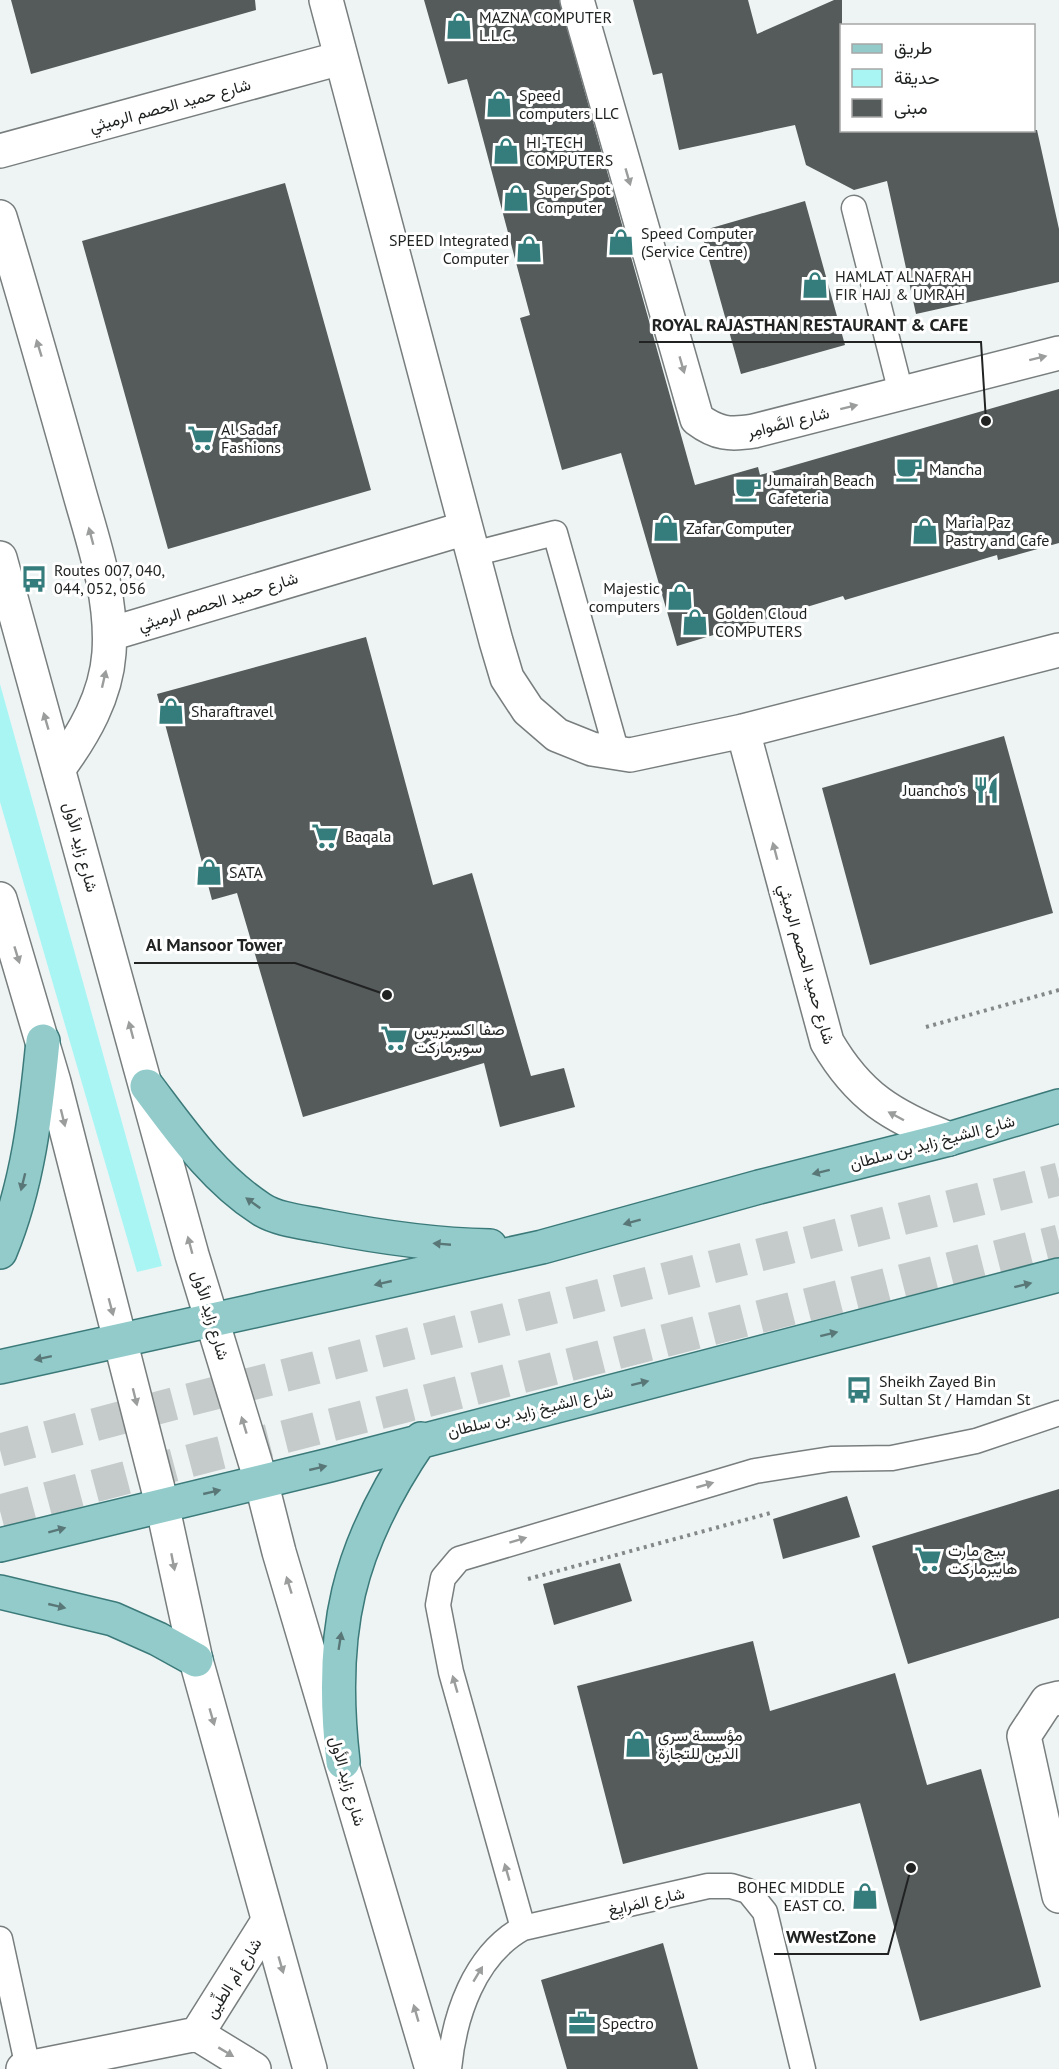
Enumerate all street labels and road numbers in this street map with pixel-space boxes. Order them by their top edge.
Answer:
street label: شارع حميد الحصم الرميثي [87,74,254,140]
street label: شارع الصَّوامِر [744,402,832,444]
street label: شارع حميد الحصم الرميثي [136,567,301,639]
street label: شارع زايد الأول [57,800,103,895]
street label: شارع حميد الحصم الرميثي [771,881,839,1048]
street label: شارع الشيخ زايد بن سلطان [847,1110,1017,1176]
street label: شارع زايد الأول [186,1268,234,1363]
street label: شارع الشيخ زايد بن سلطان [445,1381,615,1443]
street label: شارع زايد الأول [324,1734,370,1829]
street label: شارع المَرايِغ [606,1882,687,1922]
street label: شارع أم الطِّين [200,1934,267,2023]

